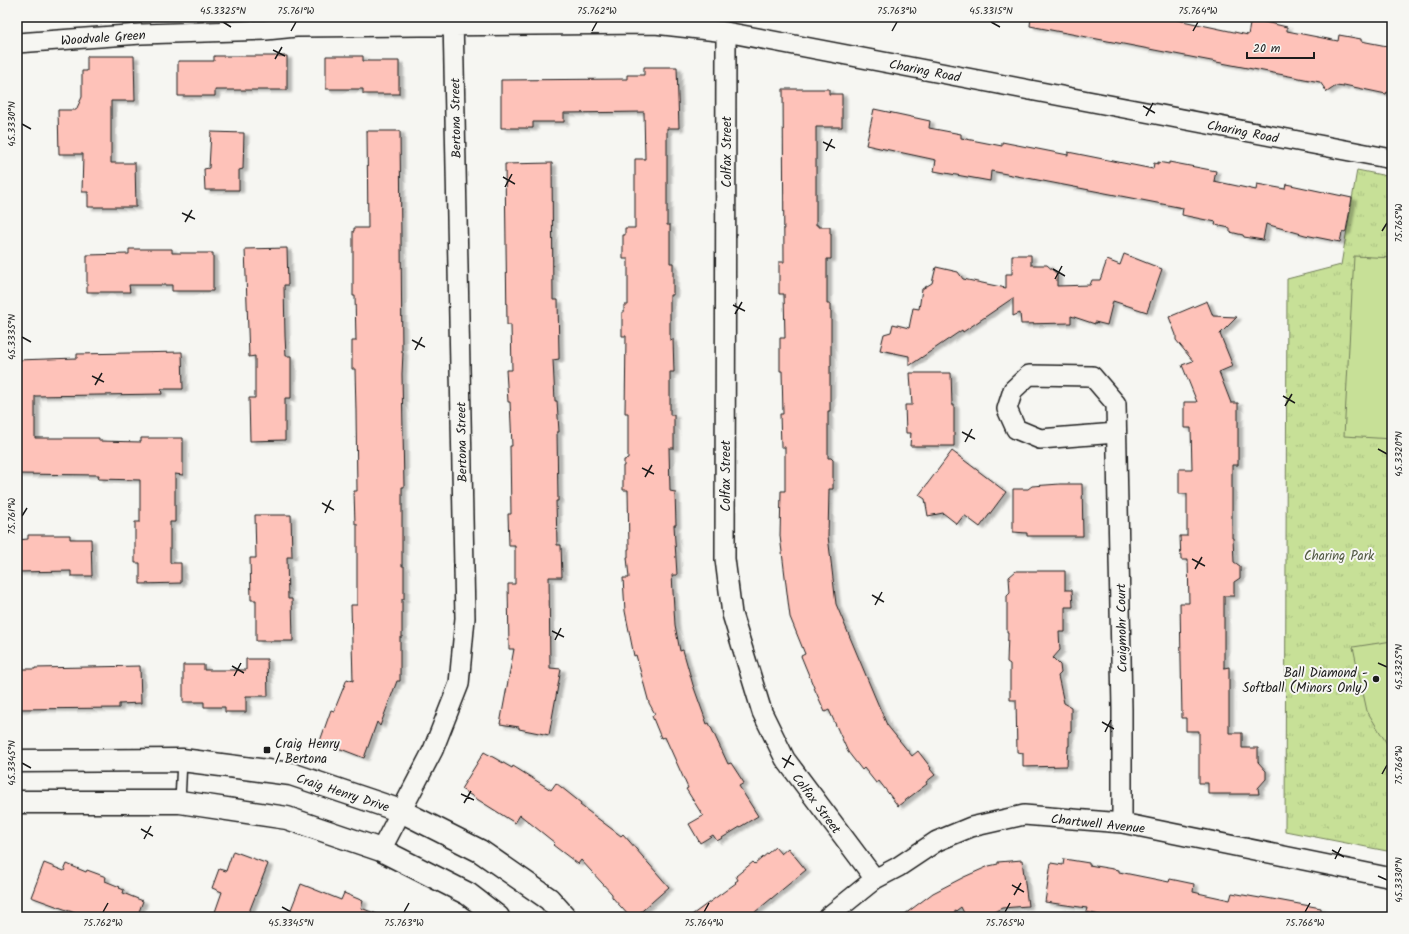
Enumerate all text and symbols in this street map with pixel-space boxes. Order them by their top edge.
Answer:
text: 45.3325°N [200,3,246,19]
text: 75.761°W [278,3,315,19]
text: 75.762°W [577,3,617,19]
text: 75.763°W [877,3,917,19]
text: 45.3315°N [969,3,1013,19]
text: 75.764°W [1178,3,1218,19]
street label: Woodvale Green [60,25,146,52]
scale bar [1247,34,1314,60]
text: 20 m [1253,39,1281,58]
street label: Charing Road [887,54,963,89]
street label: Bertona Street [445,77,468,158]
text: 45.3330°N [4,101,20,147]
street label: Colfax Street [717,115,738,188]
street label: Charing Road [1205,115,1281,150]
text: 75.765°W [1391,203,1407,243]
text: 45.3335°N [4,314,20,360]
street label: Bertona Street [451,401,474,482]
text: 45.3320°N [1391,431,1407,477]
street label: Colfax Street [716,439,737,512]
text: 75.761°W [4,497,20,534]
park label: Charing Park [1304,546,1375,567]
street label: Craigmohr Court [1111,582,1134,673]
text: 45.3325°N [1391,644,1407,690]
place label: Ball Diamond - Softball (Minors Only) [1243,663,1368,699]
marker: Ball Diamond - Softball (Minors Only) [1371,674,1381,684]
place label: Craig Henry / Bertona [275,734,340,770]
text: 45.3345°N [4,740,20,786]
marker: Craig Henry / Bertona [262,745,272,755]
text: 75.766°W [1391,745,1407,785]
street label: Craig Henry Drive [293,768,392,818]
street label: Colfax Street [786,769,846,840]
street label: Chartwell Avenue [1050,809,1146,840]
text: 45.3330°N [1391,857,1407,903]
text: 75.762°W [83,915,123,931]
text: 45.3345°N [268,915,314,931]
text: 75.763°W [384,915,424,931]
text: 75.764°W [684,915,724,931]
text: 75.765°W [985,915,1025,931]
text: 75.766°W [1285,915,1325,931]

